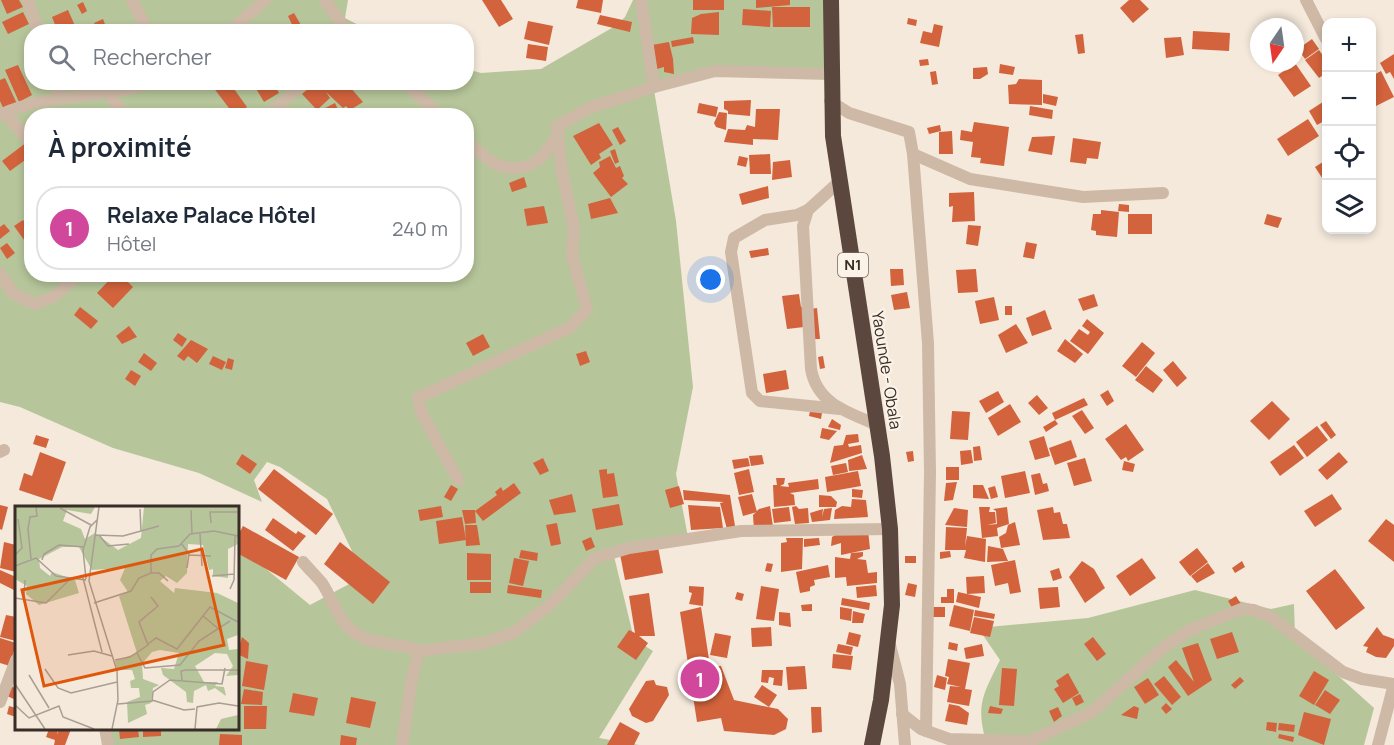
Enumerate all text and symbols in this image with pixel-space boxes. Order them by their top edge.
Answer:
north arrow [1250,18,1304,72]
map controls [1322,18,1376,234]
button: + [1322,18,1376,72]
search box [24,24,474,90]
icon: search [45,41,78,74]
text: Rechercher [93,42,212,72]
button: − [1322,72,1376,126]
button: locate [1322,126,1376,180]
text: À proximité [48,129,192,165]
button: layers [1322,180,1376,234]
text: Relaxe Palace Hôtel [107,200,316,230]
text: 1 [65,215,74,242]
text: 240 m [392,215,448,242]
text: Hôtel [107,230,157,257]
road number: N1 [838,253,868,277]
your location [696,265,725,294]
street label: Yaounde - Obala [867,309,907,431]
inset map [15,506,238,730]
pin: 1 [680,656,720,702]

